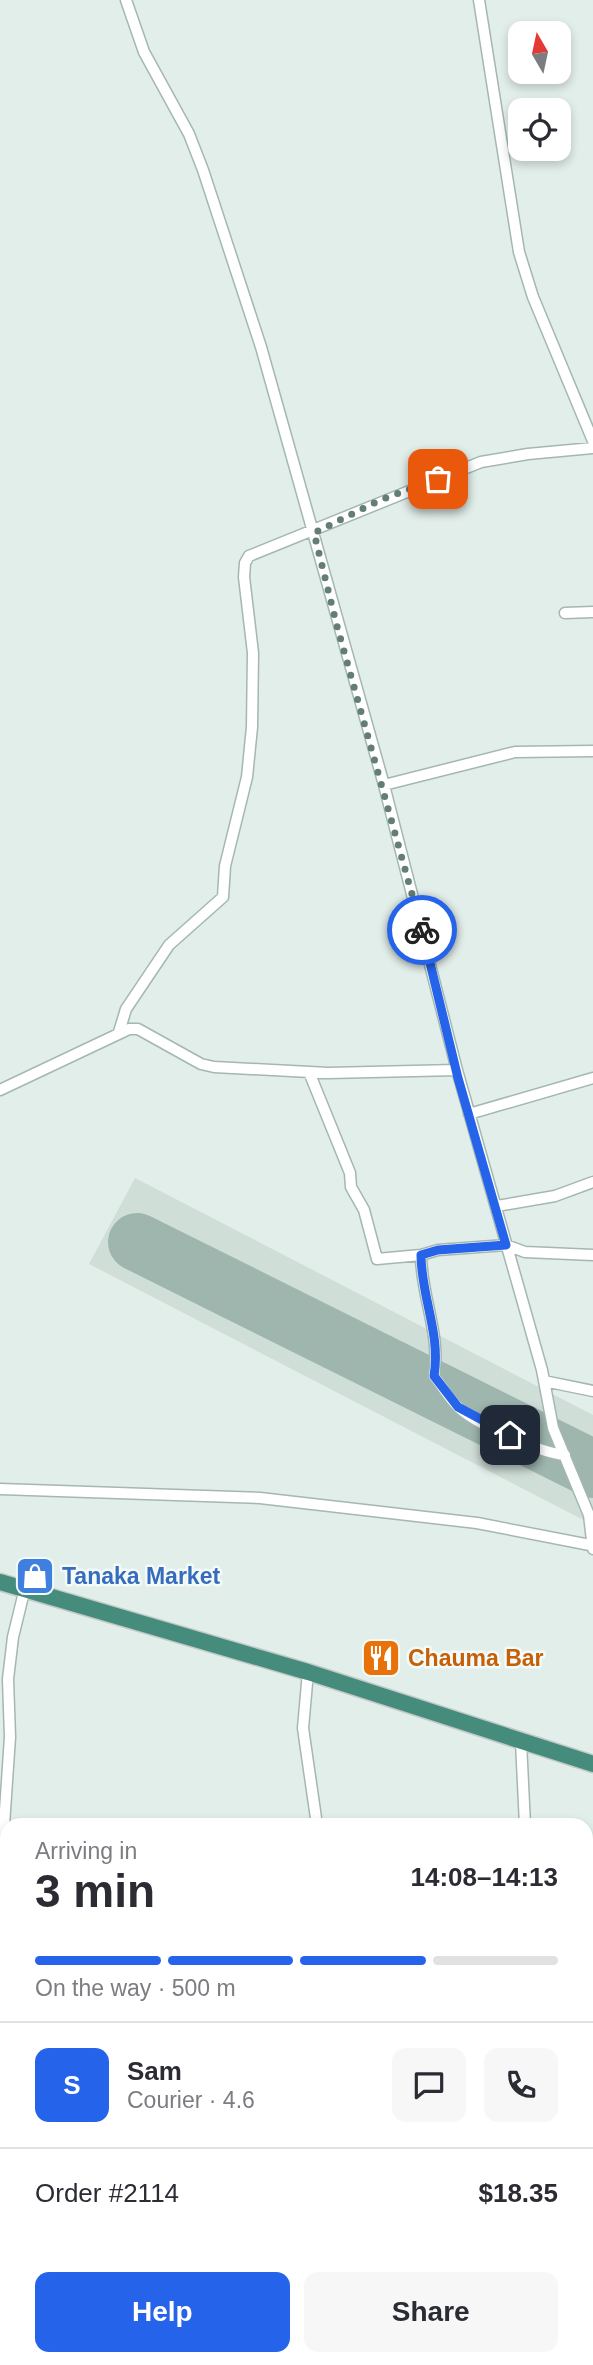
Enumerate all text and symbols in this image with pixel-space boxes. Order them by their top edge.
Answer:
north arrow [508,21,570,84]
map controls [508,21,571,161]
button: locate [508,98,571,161]
pin [408,449,468,509]
icon: bag [419,460,457,498]
courier [387,895,457,965]
icon: bike [403,911,441,949]
pin [480,1405,540,1465]
icon: home [491,1416,529,1454]
shop icon: Tanaka Market [14,1555,56,1597]
place label: Tanaka Market [62,1563,220,1589]
restaurant icon: Chauma Bar [360,1637,402,1679]
place label: Chauma Bar [408,1645,544,1671]
text: Arriving in [35,1838,137,1864]
text: 14:08–14:13 [411,1862,558,1892]
text: 3 min [35,1865,155,1917]
text: On the way · 500 m [35,1975,236,2001]
button: chat [392,2048,466,2122]
button: phone [484,2048,558,2122]
text: Sam [127,2056,182,2086]
text: S [63,2070,81,2100]
text: Courier · 4.6 [127,2087,255,2113]
text: Order #2114 [35,2178,179,2208]
text: $18.35 [478,2178,558,2208]
button: Help [35,2272,290,2352]
button: Share [304,2272,558,2352]

